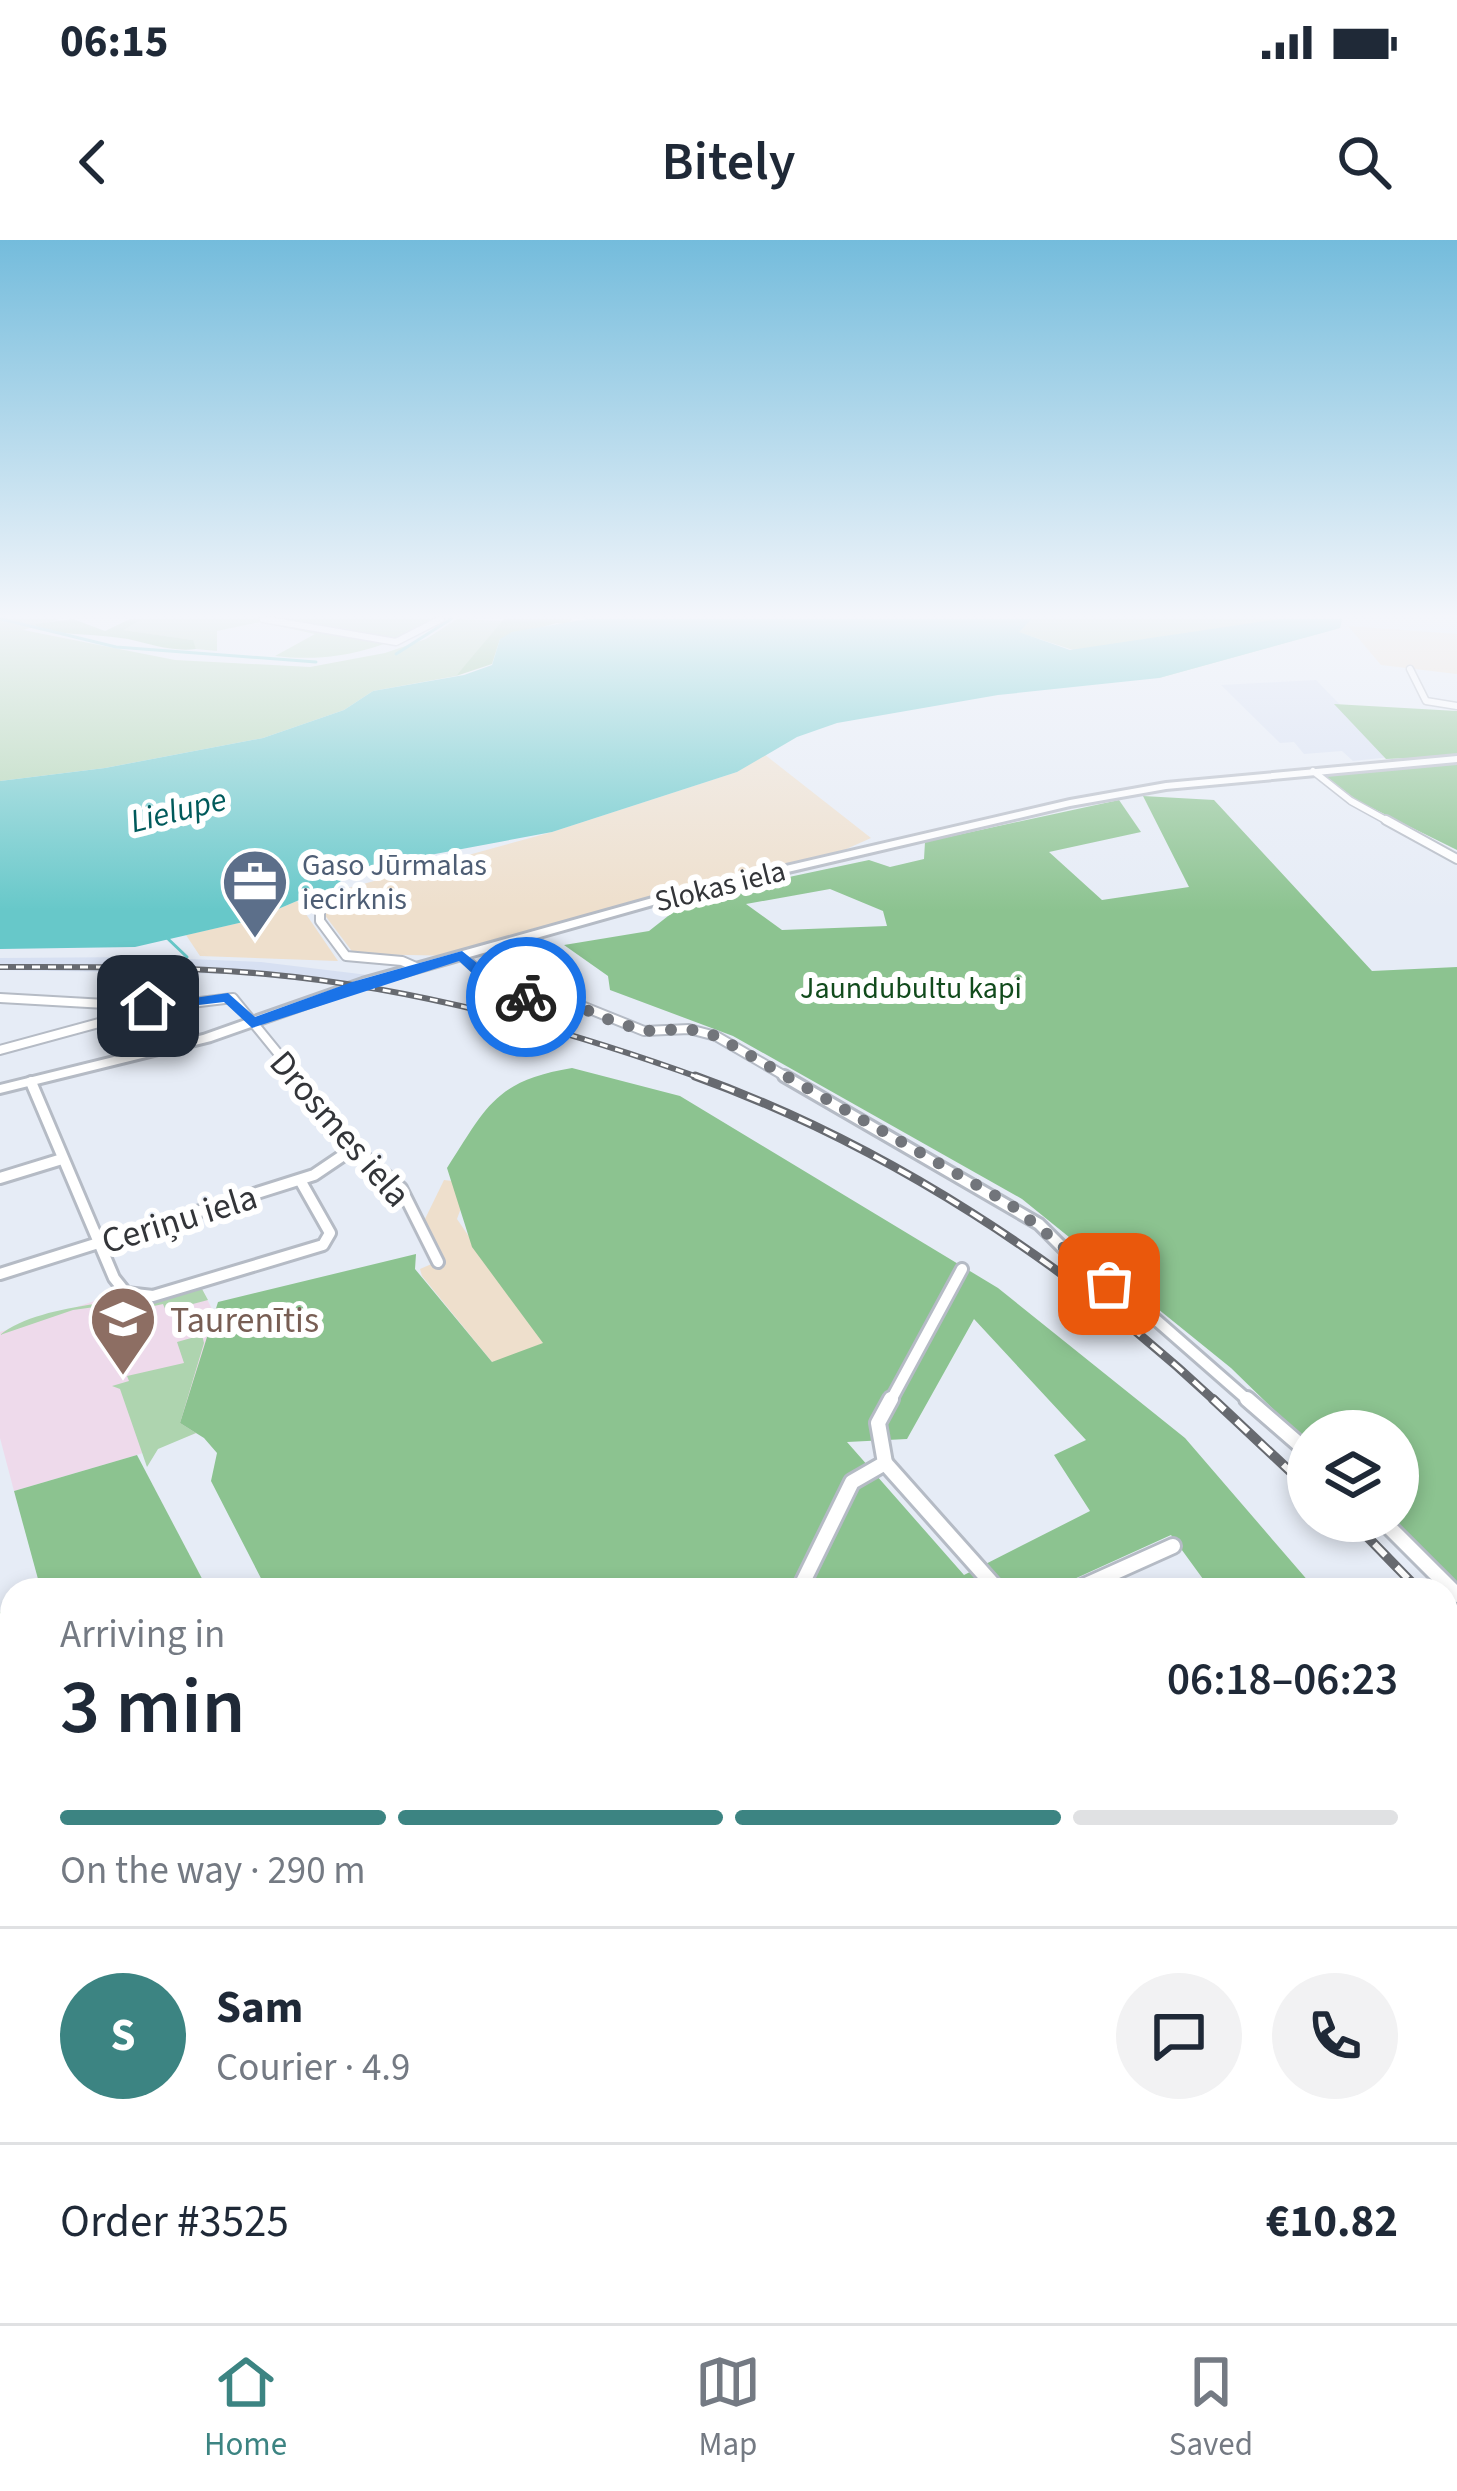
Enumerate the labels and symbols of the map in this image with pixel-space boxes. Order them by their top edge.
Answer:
water label: Lielupe [125,776,232,845]
place label: Gaso Jūrmalas iecirknis [302,844,487,921]
office icon: Gaso Jūrmalas iecirknis [220,847,290,941]
street label: Slokas iela [650,850,790,923]
courier [466,937,586,1057]
pin [97,955,199,1057]
park label: Jaundubultu kapi [800,967,1022,1010]
street label: Drosmes iela [257,1039,422,1218]
street label: Ceriņu iela [95,1172,264,1267]
pin [1058,1233,1160,1335]
school or university icon: Taurenītis [88,1284,158,1378]
place label: Taurenītis [170,1295,319,1346]

